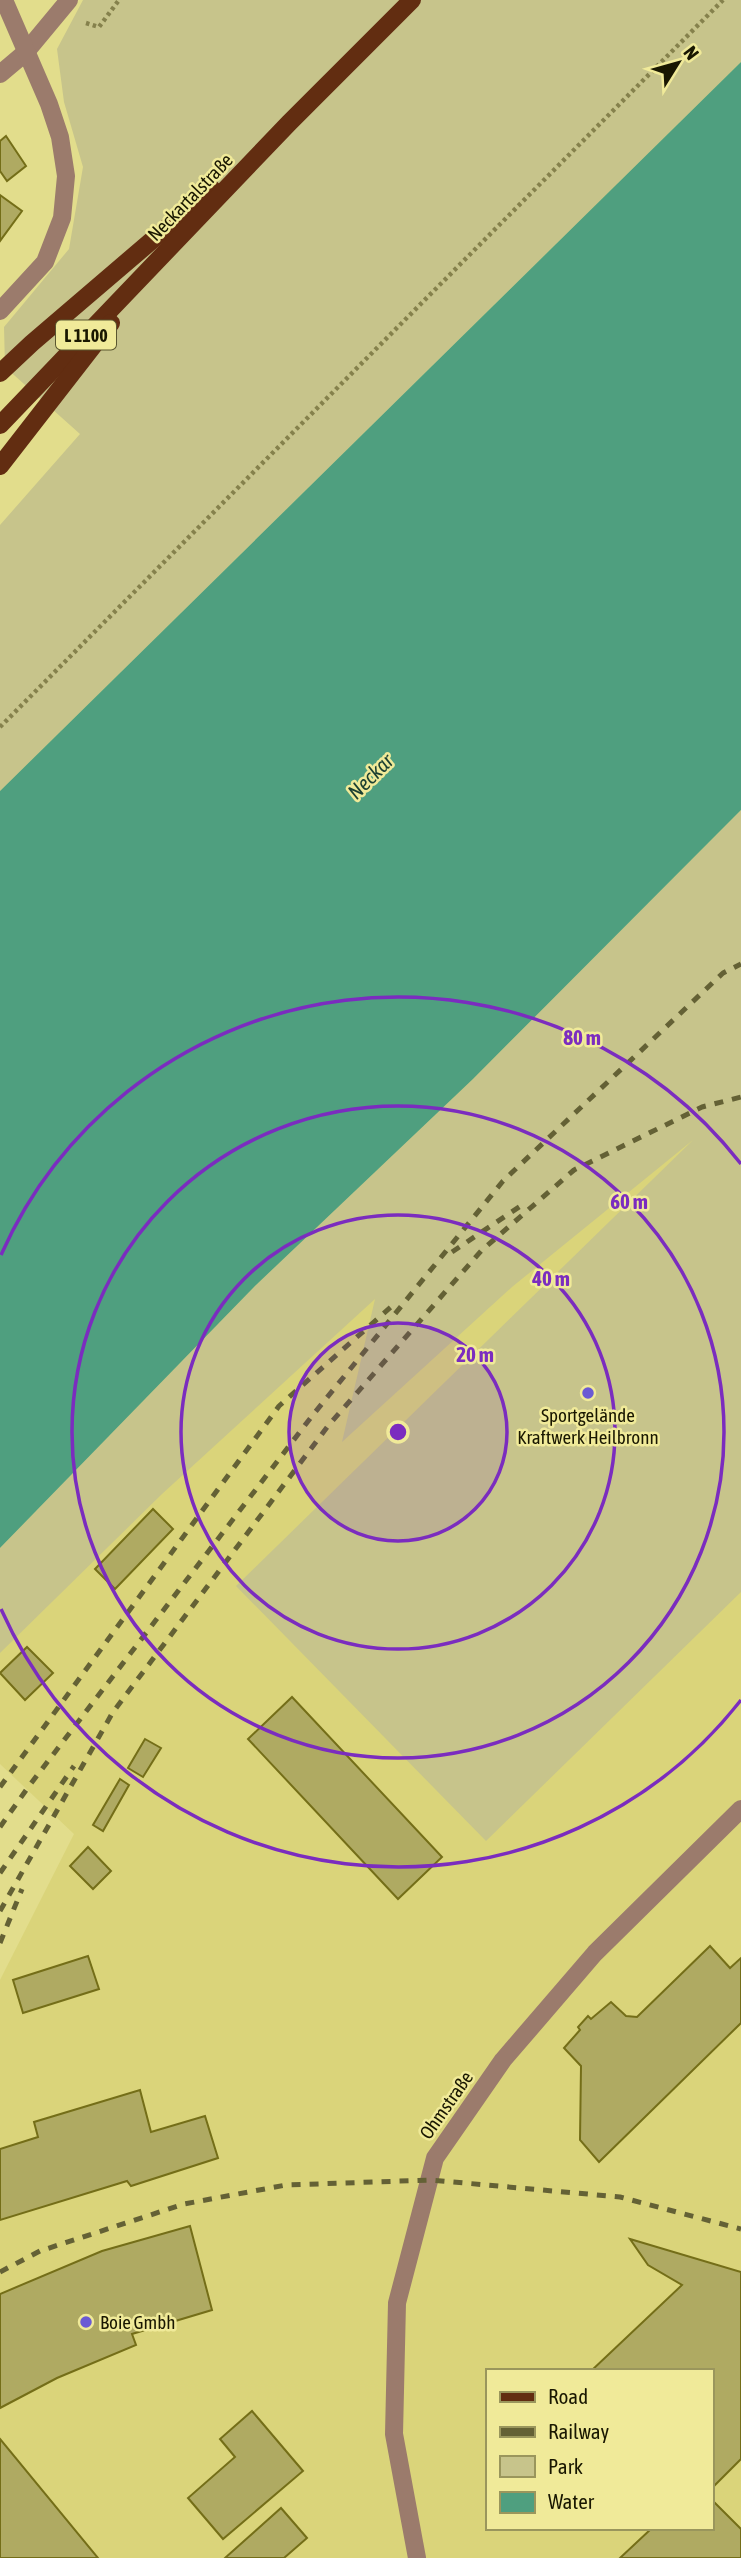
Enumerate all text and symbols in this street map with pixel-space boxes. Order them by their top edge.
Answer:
north arrow [643,28,713,98]
text: N [679,42,704,64]
street label: Neckartalstraße [143,149,237,245]
road number: L 1100 [56,320,116,349]
water label: Neckar [342,748,398,804]
text: 80 m [563,1025,601,1049]
text: 60 m [610,1189,648,1213]
text: 40 m [531,1266,570,1290]
text: 20 m [456,1342,494,1366]
marker: Sportgelände Kraftwerk Heilbronn [580,1385,596,1401]
place label: Sportgelände Kraftwerk Heilbronn [517,1404,659,1448]
centre of rings [386,1420,410,1444]
street label: Ohmstraße [415,2067,477,2143]
place label: Boie Gmbh [100,2311,176,2333]
marker: Boie Gmbh [78,2314,94,2330]
legend [486,2369,713,2530]
text: Road [548,2384,588,2408]
text: Railway [548,2419,610,2443]
text: Park [548,2454,583,2478]
text: Water [548,2489,595,2513]

